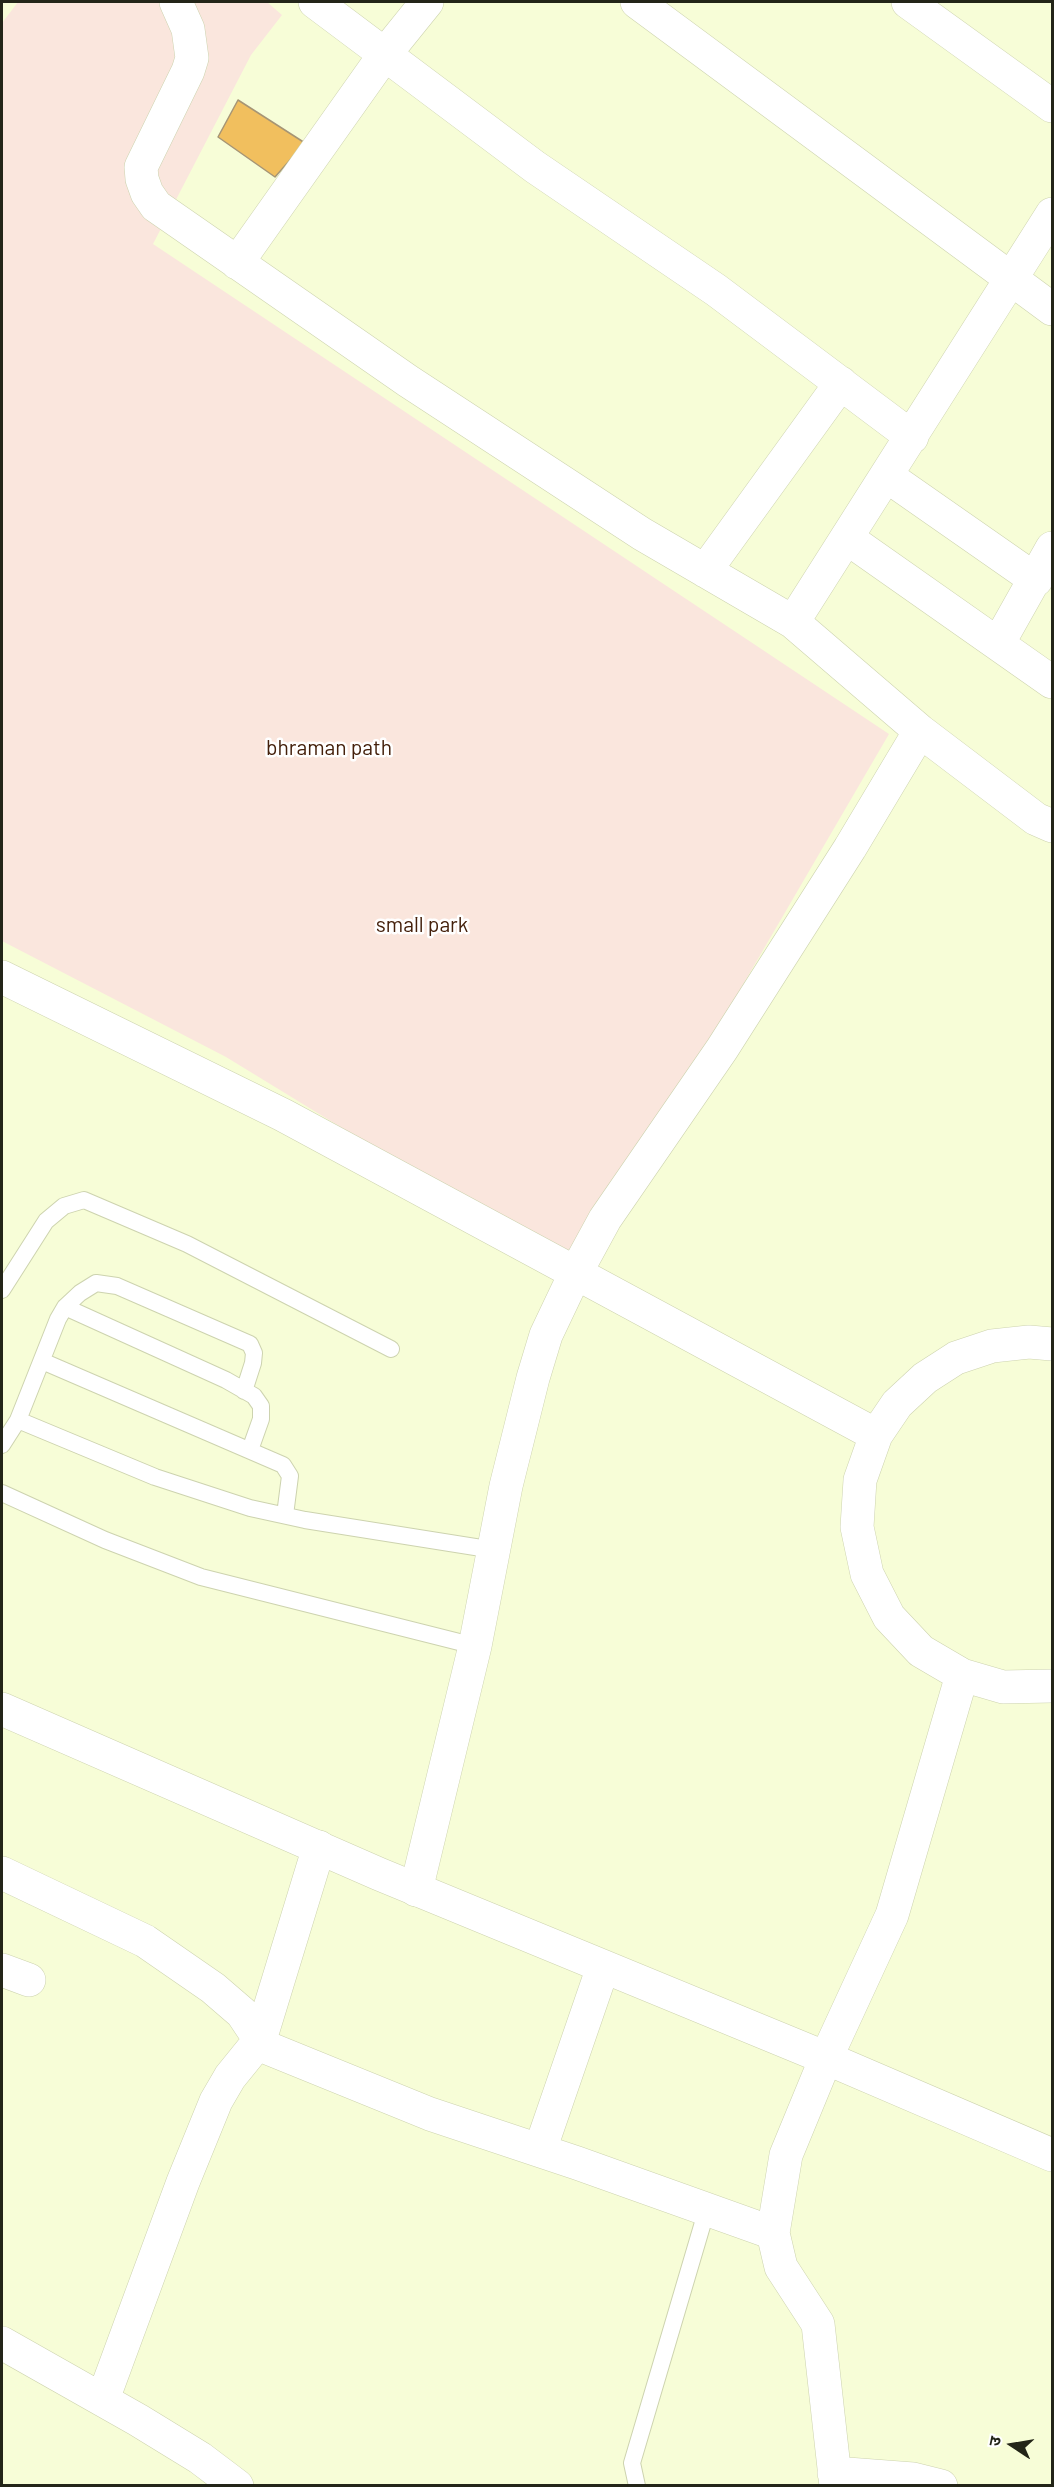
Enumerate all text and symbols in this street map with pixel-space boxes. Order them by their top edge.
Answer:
park label: bhraman path [266,735,392,761]
park label: small park [376,912,468,938]
north arrow [982,2415,1042,2475]
text: उ [984,2435,1004,2448]

